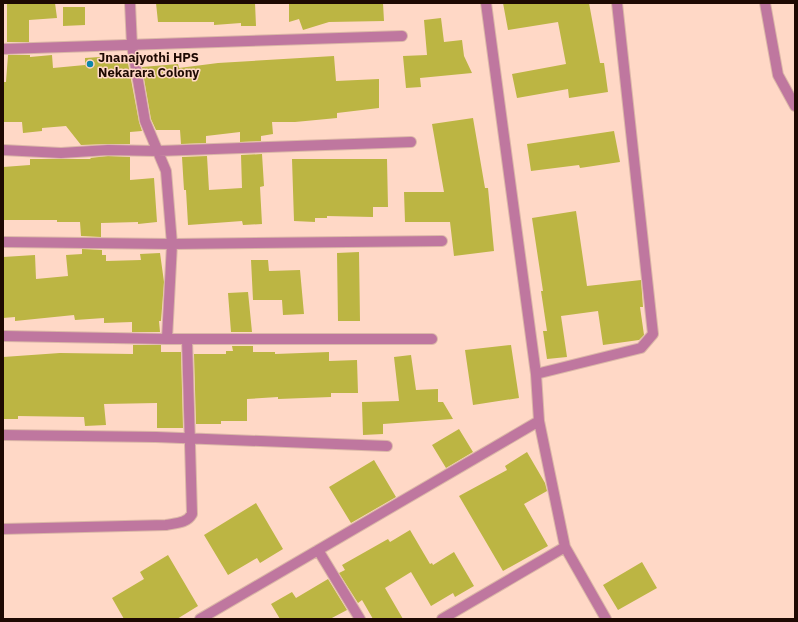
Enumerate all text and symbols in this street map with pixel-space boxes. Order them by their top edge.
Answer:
place label: Jnanajyothi HPS Nekarara Colony [98,49,199,81]
marker: Jnanajyothi HPS Nekarara Colony [85,59,95,69]

